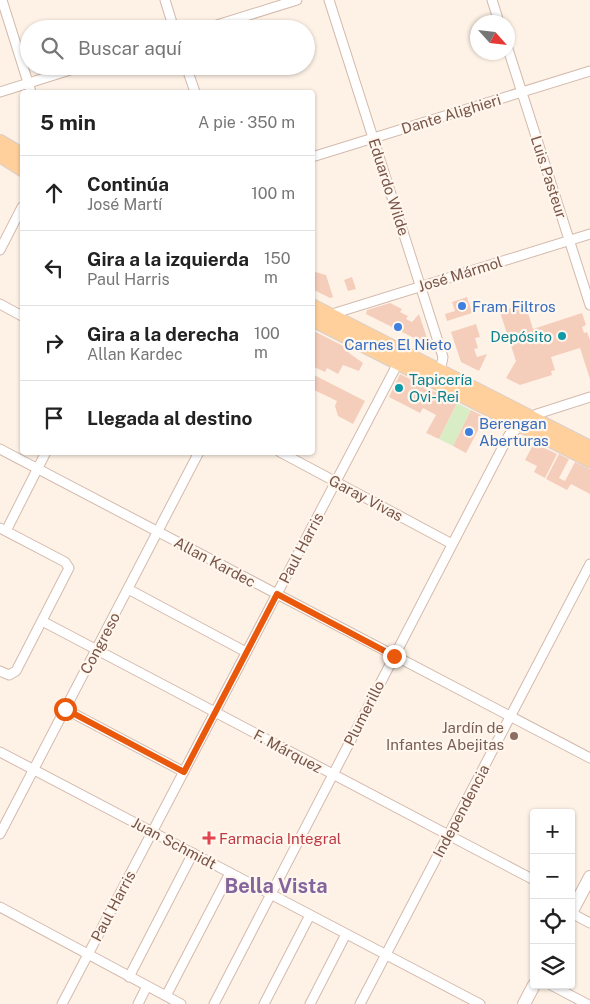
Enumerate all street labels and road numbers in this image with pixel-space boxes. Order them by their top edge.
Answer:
street label: Dante Alighieri [399,91,503,137]
street label: Luis Pasteur [528,133,570,221]
street label: Eduardo Wilde [365,136,413,238]
street label: José Mármol [416,253,504,295]
street label: Garay Vivas [326,471,406,525]
street label: Paul Harris [275,510,327,586]
street label: Allan Kardec [171,533,259,591]
street label: Congreso [77,609,123,677]
street label: Plumerillo [340,678,388,748]
street label: F. Márquez [251,726,325,776]
street label: Independencia [429,762,493,860]
street label: Juan Schmidt [129,814,219,872]
street label: Paul Harris [87,868,139,944]

